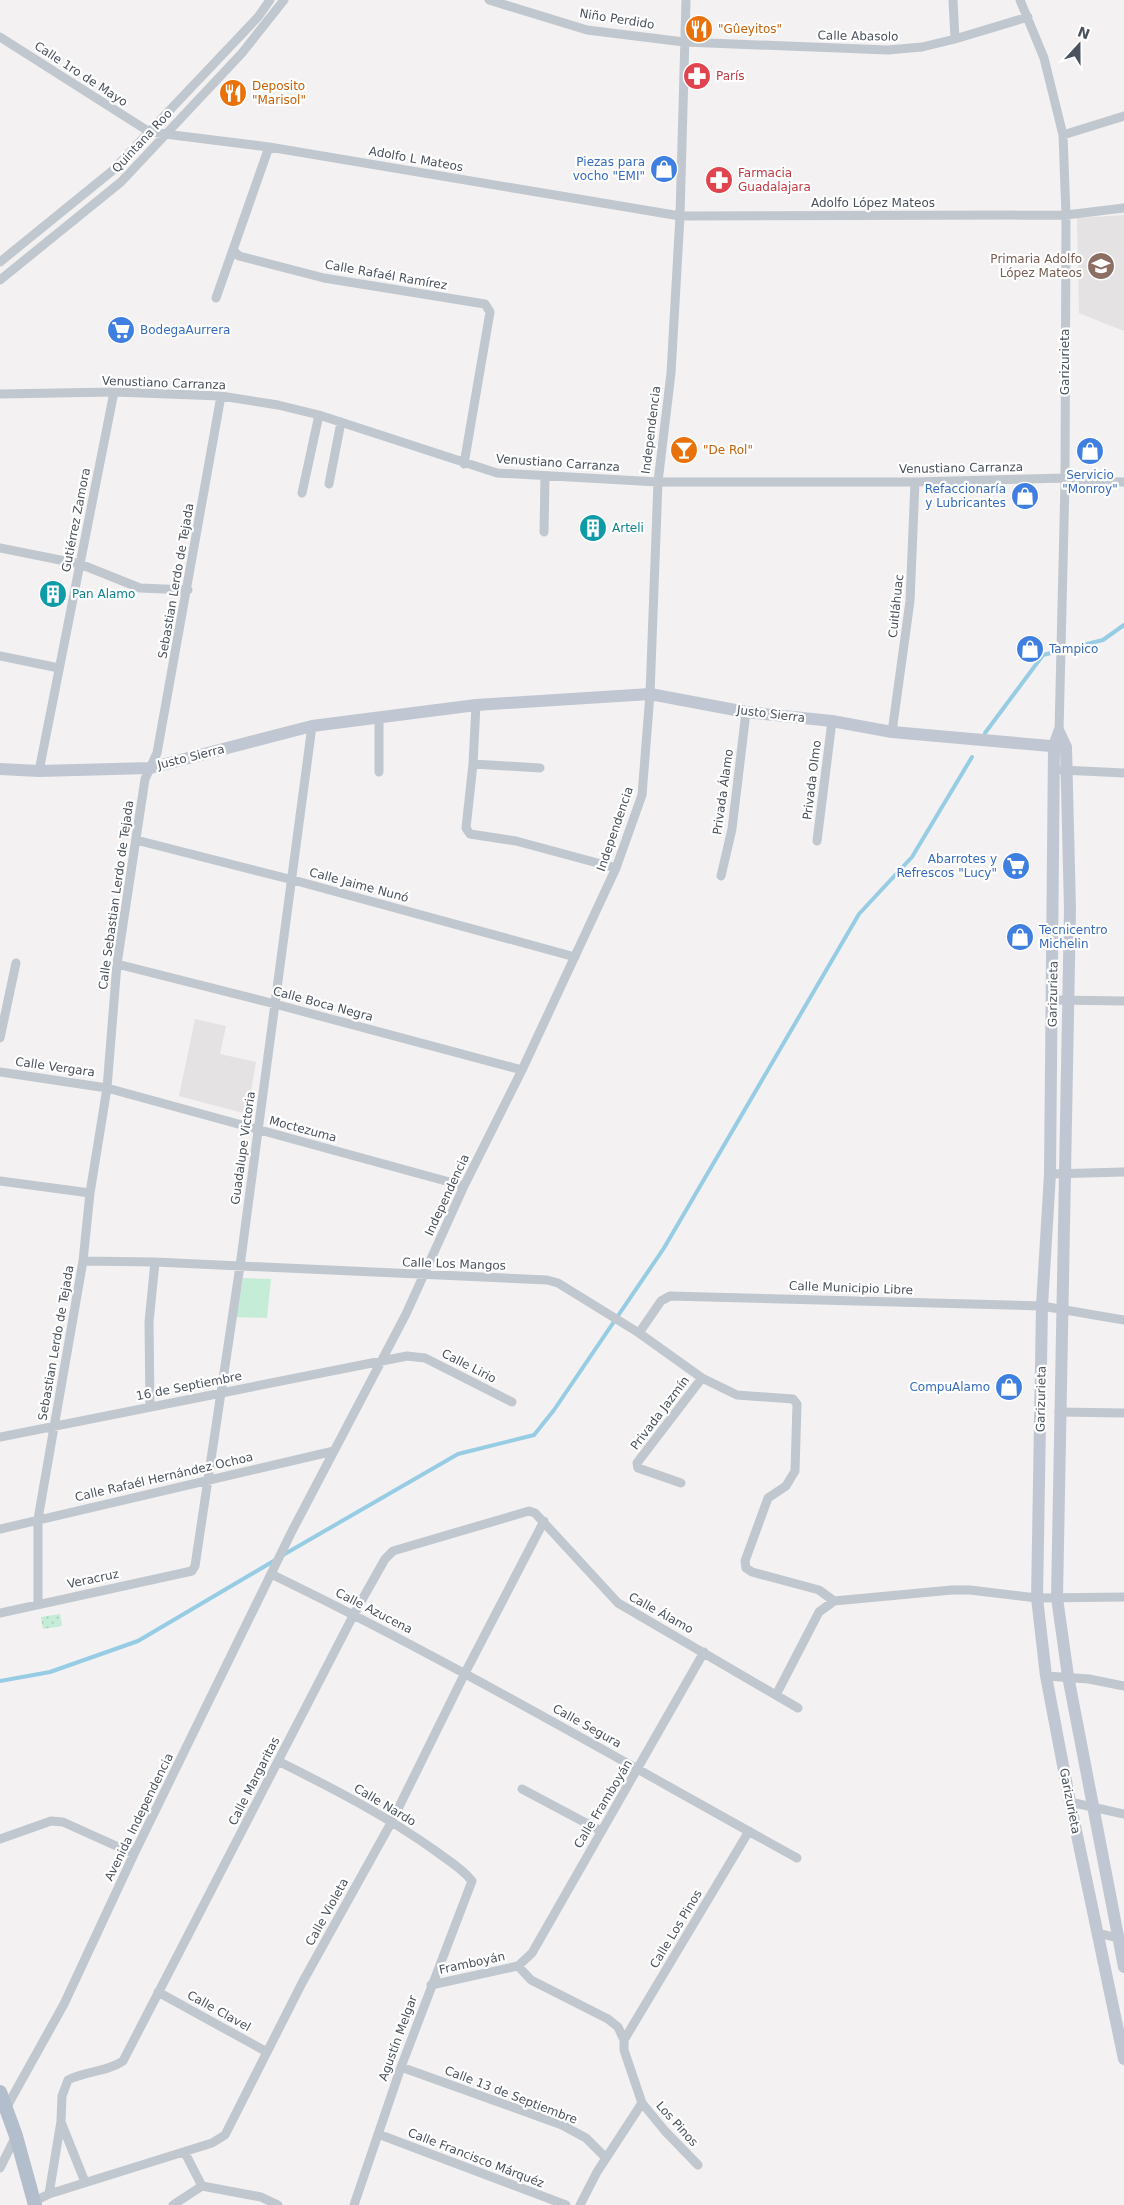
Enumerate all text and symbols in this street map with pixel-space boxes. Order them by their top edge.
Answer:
street label: Niño Perdido [578,6,656,32]
restaurant icon: "Gûeyitos" [684,14,714,44]
north arrow [1054,20,1104,70]
place label: "Gûeyitos" [718,22,782,36]
text: N [1075,23,1092,42]
street label: Calle Abasolo [817,28,899,44]
street label: Calle 1ro de Mayo [32,39,130,109]
pharmacy icon: París [682,61,712,91]
place label: París [716,69,745,83]
restaurant icon: Deposito "Marisol" [218,78,248,108]
place label: Deposito "Marisol" [252,79,306,107]
street label: Quintana Roo [109,106,175,176]
street label: Adolfo L Mateos [368,144,464,174]
shop icon: Piezas para vocho "EMI" [649,154,679,184]
place label: Piezas para vocho "EMI" [573,155,645,183]
pharmacy icon: Farmacia Guadalajara [704,165,734,195]
place label: Farmacia Guadalajara [738,166,811,194]
street label: Adolfo López Mateos [811,196,935,210]
school or university icon: Primaria Adolfo López Mateos [1086,251,1116,281]
place label: Primaria Adolfo López Mateos [990,252,1082,280]
street label: Calle Rafaél Ramírez [324,257,448,293]
supermarket icon: BodegaAurrera [106,315,136,345]
place label: BodegaAurrera [140,323,230,337]
street label: Garizurieta [1058,329,1072,395]
street label: Venustiano Carranza [102,374,226,392]
street label: Independencia [639,385,663,475]
bar icon: "De Rol" [669,435,699,465]
shop icon: Servicio "Monroy" [1075,436,1105,466]
place label: "De Rol" [703,443,753,457]
street label: Venustiano Carranza [496,452,620,474]
street label: Venustiano Carranza [899,460,1023,476]
street label: Gutiérrez Zamora [59,467,93,573]
place label: Servicio "Monroy" [1062,468,1118,496]
shop icon: Refaccionaría y Lubricantes [1010,481,1040,511]
place label: Refaccionaría y Lubricantes [925,482,1006,510]
street label: Sebastian Lerdo de Tejada [155,502,197,660]
building icon: Arteli [578,513,608,543]
place label: Arteli [612,521,644,535]
street label: Cuitláhuac [886,574,906,638]
building icon: Pan Alamo [38,579,68,609]
place label: Pan Alamo [72,587,135,601]
shop icon: Tampico [1015,634,1045,664]
place label: Tampico [1048,642,1098,656]
street label: Justo Sierra [735,703,806,725]
street label: Privada Olmo [800,739,824,821]
street label: Justo Sierra [155,742,226,772]
street label: Privada Álamo [709,748,736,836]
street label: Independencia [594,785,636,873]
street label: Calle Sebastian Lerdo de Tejada [96,799,136,991]
supermarket icon: Abarrotes y Refrescos "Lucy" [1001,851,1031,881]
place label: Abarrotes y Refrescos "Lucy" [896,852,997,880]
street label: Calle Jaime Nunó [308,865,410,905]
shop icon: Tecnicentro Michelin [1005,922,1035,952]
place label: Tecnicentro Michelin [1038,923,1108,951]
street label: Garizurieta [1045,961,1061,1027]
street label: Calle Boca Negra [271,984,375,1024]
street label: Calle Vergara [14,1054,96,1080]
street label: Guadalupe Victoria [228,1090,258,1206]
street label: Moctezuma [268,1113,338,1145]
street label: Independencia [422,1152,472,1238]
street label: Calle Los Mangos [402,1255,506,1273]
street label: Sebastian Lerdo de Tejada [35,1264,77,1422]
street label: Calle Municipio Libre [789,1279,913,1297]
street label: Calle Lirio [439,1346,499,1386]
street label: Garizurieta [1033,1366,1049,1432]
street label: 16 de Septiembre [135,1369,243,1403]
shop icon: CompuAlamo [994,1372,1024,1402]
street label: Privada Jazmín [628,1374,692,1452]
place label: CompuAlamo [909,1380,990,1394]
street label: Calle Rafaél Hernández Ochoa [74,1450,254,1504]
street label: Veracruz [66,1567,120,1591]
street label: Calle Azucena [333,1586,415,1636]
street label: Calle Álamo [626,1589,696,1636]
street label: Calle Segura [550,1701,624,1751]
street label: Calle Margaritas [226,1734,282,1828]
street label: Avenida Independencia [102,1751,176,1883]
street label: Calle Framboyán [571,1757,635,1851]
street label: Garizurieta [1057,1767,1083,1835]
street label: Calle Nardo [352,1781,418,1829]
street label: Calle Violeta [303,1876,351,1948]
street label: Calle Los Pinos [647,1887,705,1971]
street label: Framboyán [438,1949,506,1977]
street label: Calle Clavel [185,1988,253,2034]
street label: Agustín Melgar [376,1993,420,2083]
street label: Calle 13 de Septiembre [443,2063,579,2127]
street label: Los Pinos [653,2099,701,2149]
street label: Calle Francisco Márquéz [406,2126,546,2190]

